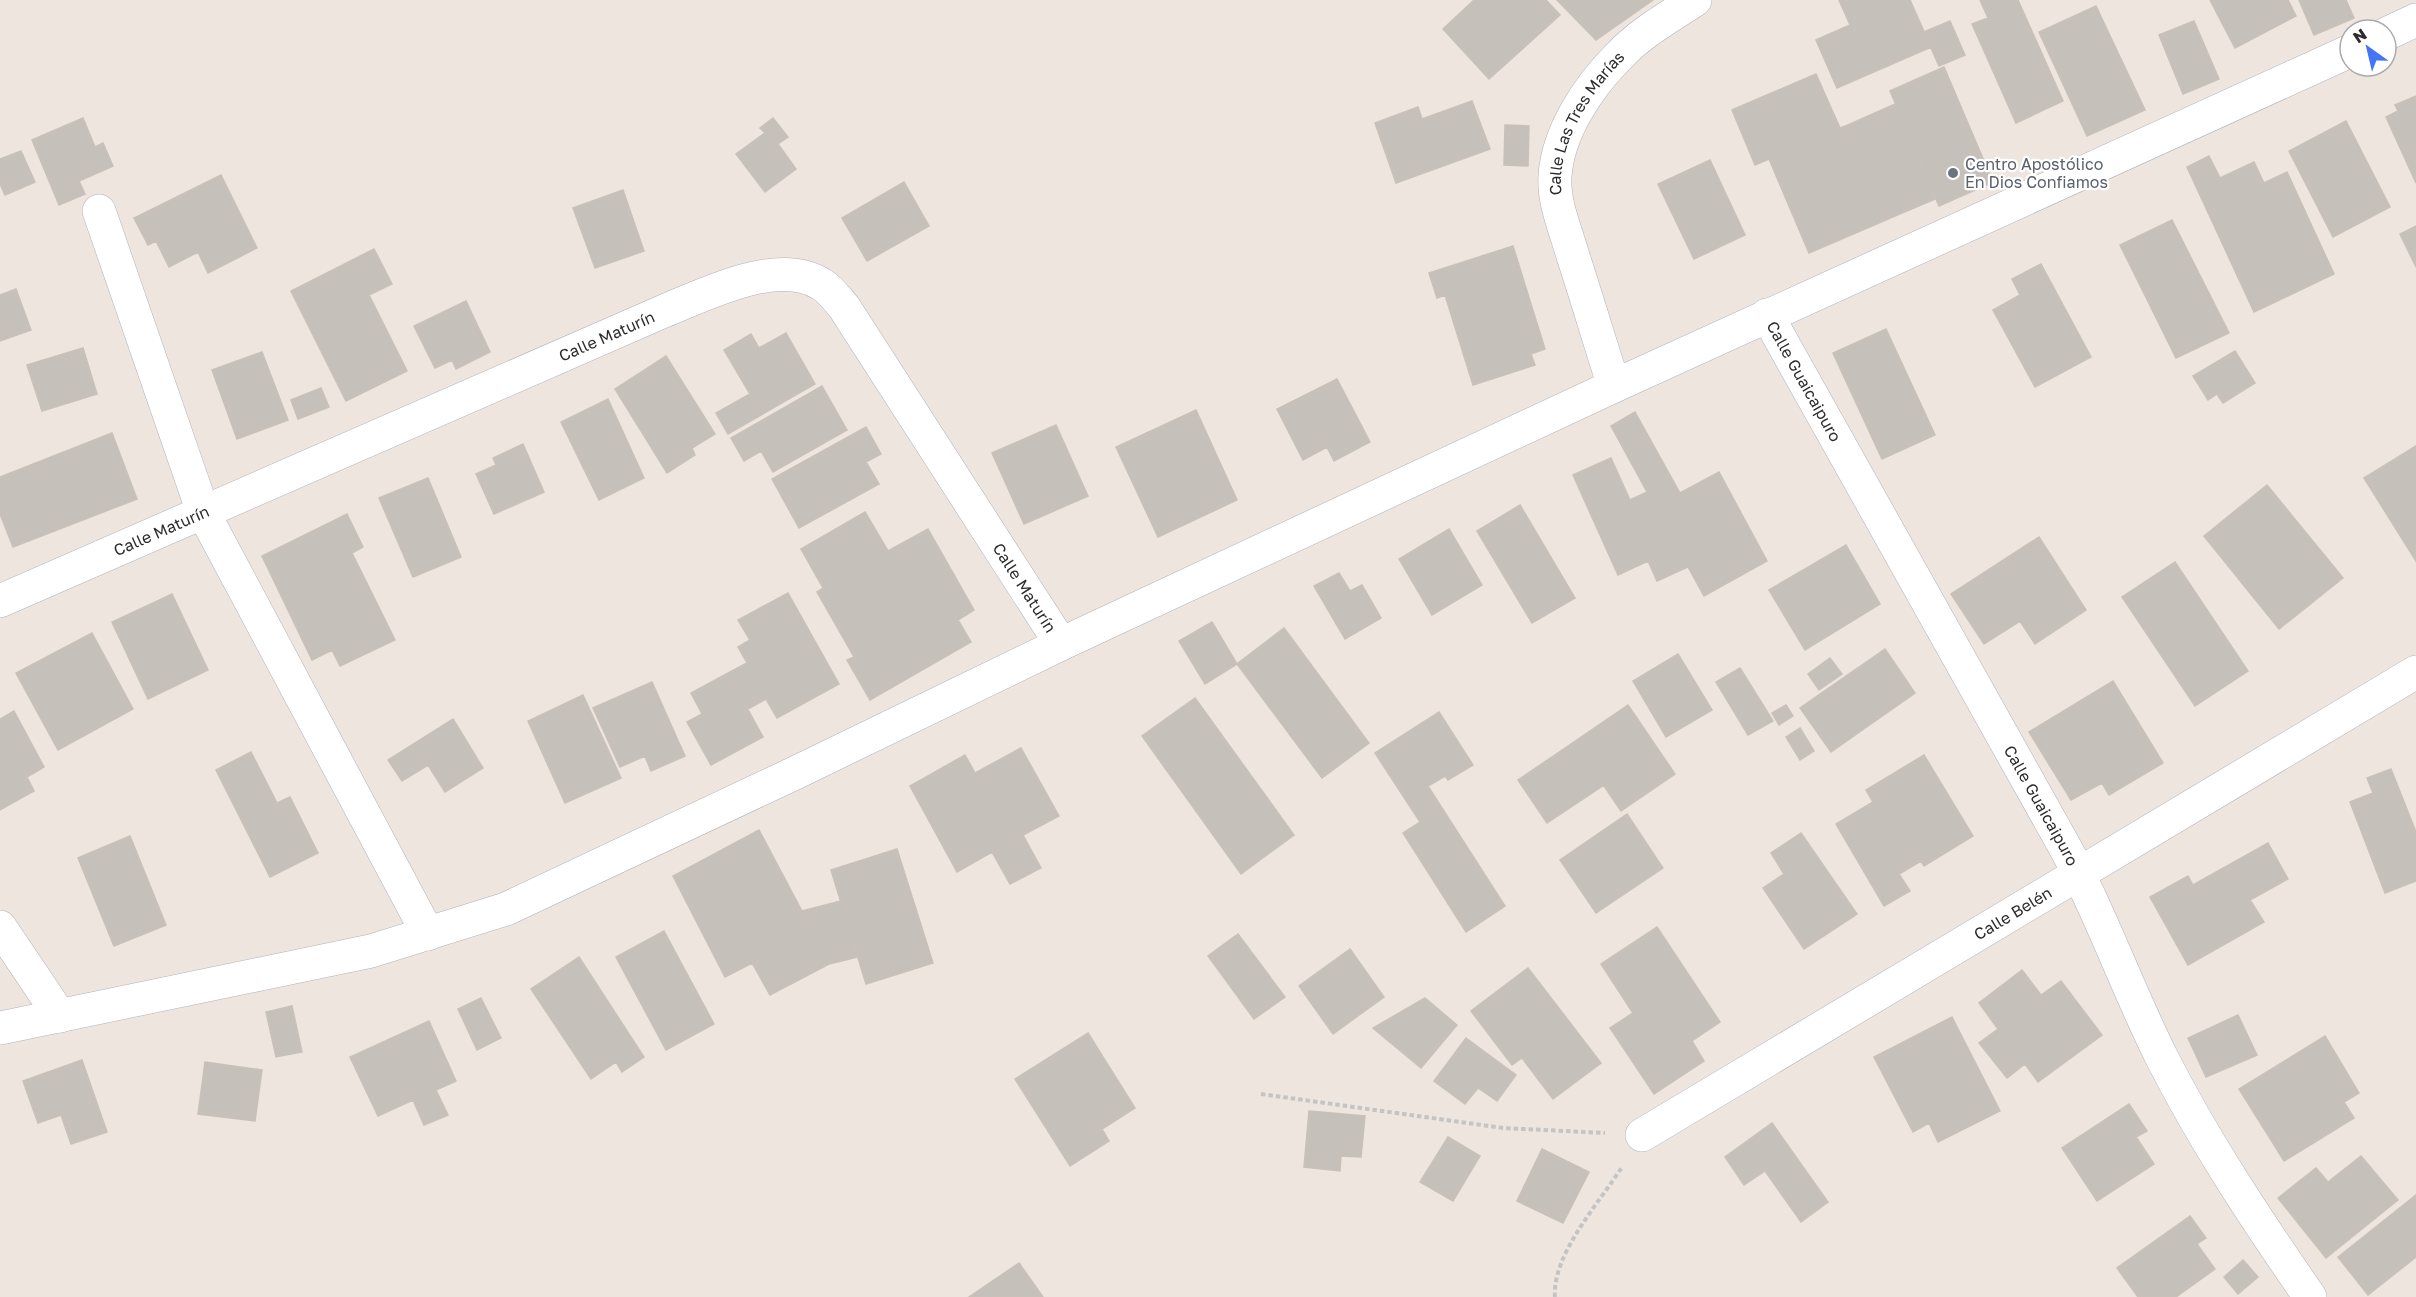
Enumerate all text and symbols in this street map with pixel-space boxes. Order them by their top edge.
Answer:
north arrow [2338,18,2398,78]
text: N [2349,24,2370,47]
street label: Calle Las Tres Marías [1545,47,1629,196]
place label: Centro Apostólico En Dios Confiamos [1965,154,2108,192]
marker: Centro Apostólico En Dios Confiamos [1946,166,1960,180]
street label: Calle Maturín [556,306,658,366]
street label: Calle Guaicaipuro [1762,318,1846,445]
street label: Calle Maturín [110,501,212,560]
street label: Calle Maturín [989,539,1061,636]
street label: Calle Guaicaipuro [2000,742,2083,869]
street label: Calle Belén [1970,882,2055,944]

